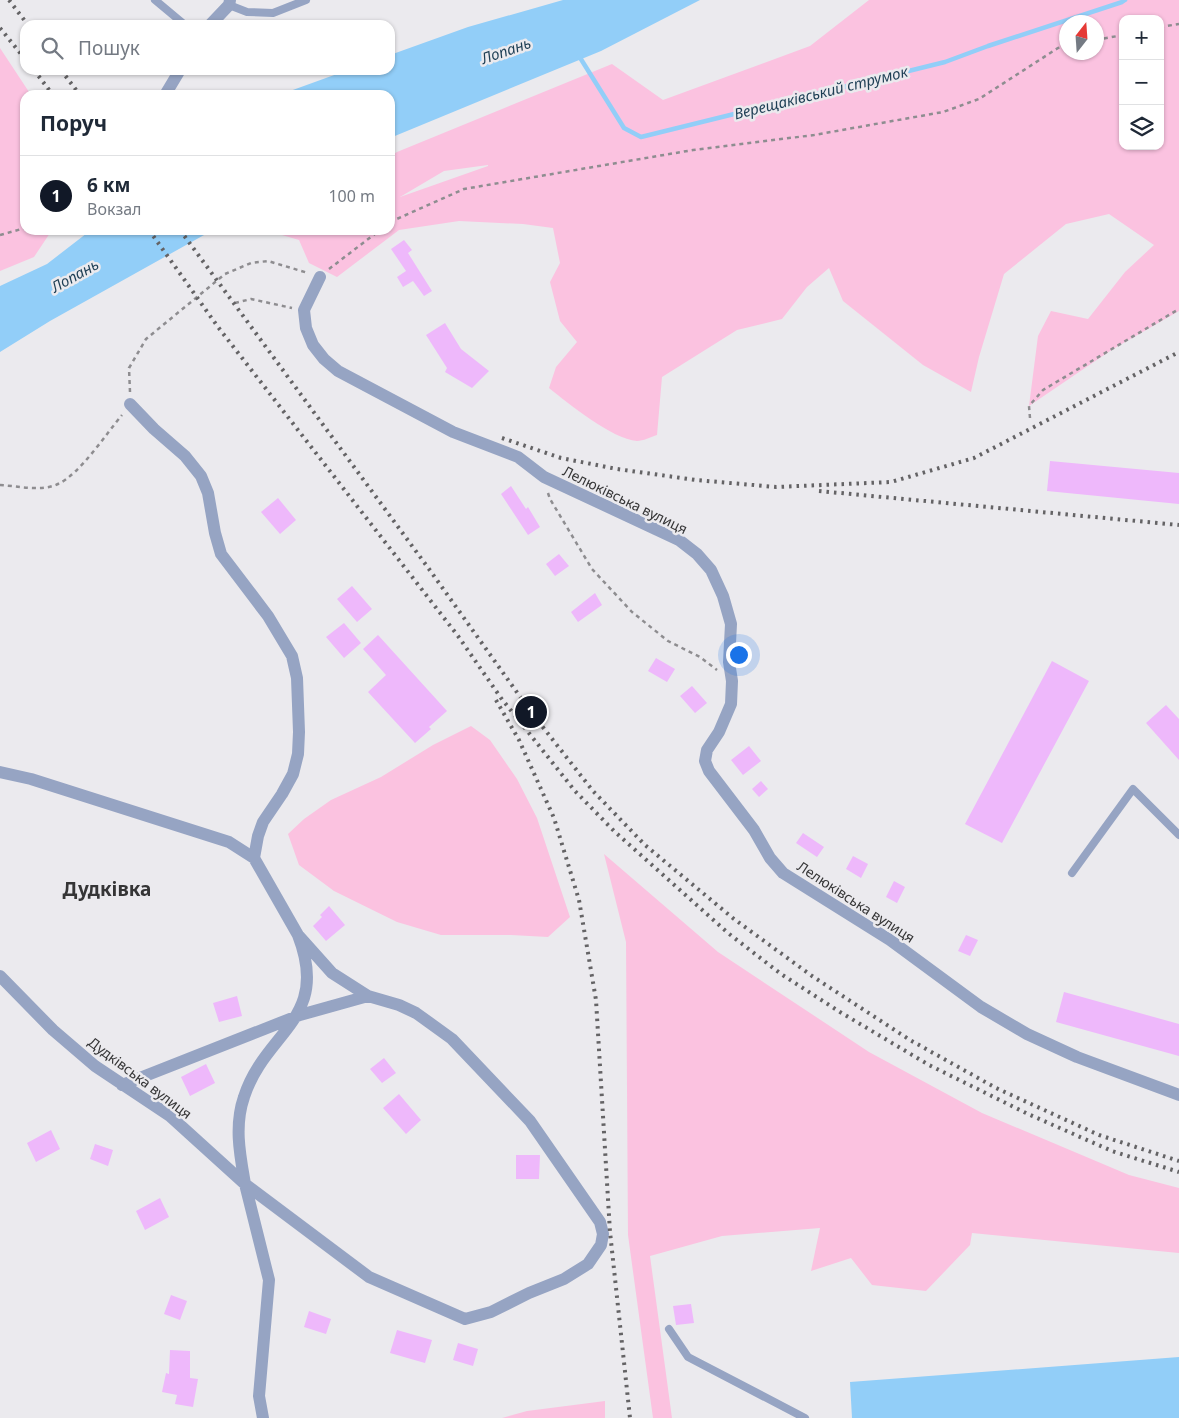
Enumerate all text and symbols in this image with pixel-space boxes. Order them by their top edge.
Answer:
north arrow [1059,15,1104,60]
map controls [1119,15,1164,150]
button: + [1119,15,1164,60]
search box [20,20,395,75]
water label: Лопань [477,32,534,68]
icon: search [38,34,66,62]
text: Пошук [78,35,140,61]
water label: Верещаківський струмок [732,60,911,123]
button: − [1119,60,1164,105]
button: layers [1119,105,1164,150]
text: Поруч [40,109,107,137]
text: 6 км [87,172,130,198]
text: 1 [51,185,61,207]
text: 100 m [328,185,375,207]
text: Вокзал [87,198,142,220]
water label: Лопань [46,254,102,297]
street label: Лелюківська вулиця [560,461,691,538]
your location [726,642,752,668]
pin: 1 [515,693,547,731]
street label: Лелюківська вулиця [794,856,919,947]
district label: Дудківка [63,876,151,902]
street label: Дудківська вулиця [85,1032,196,1123]

